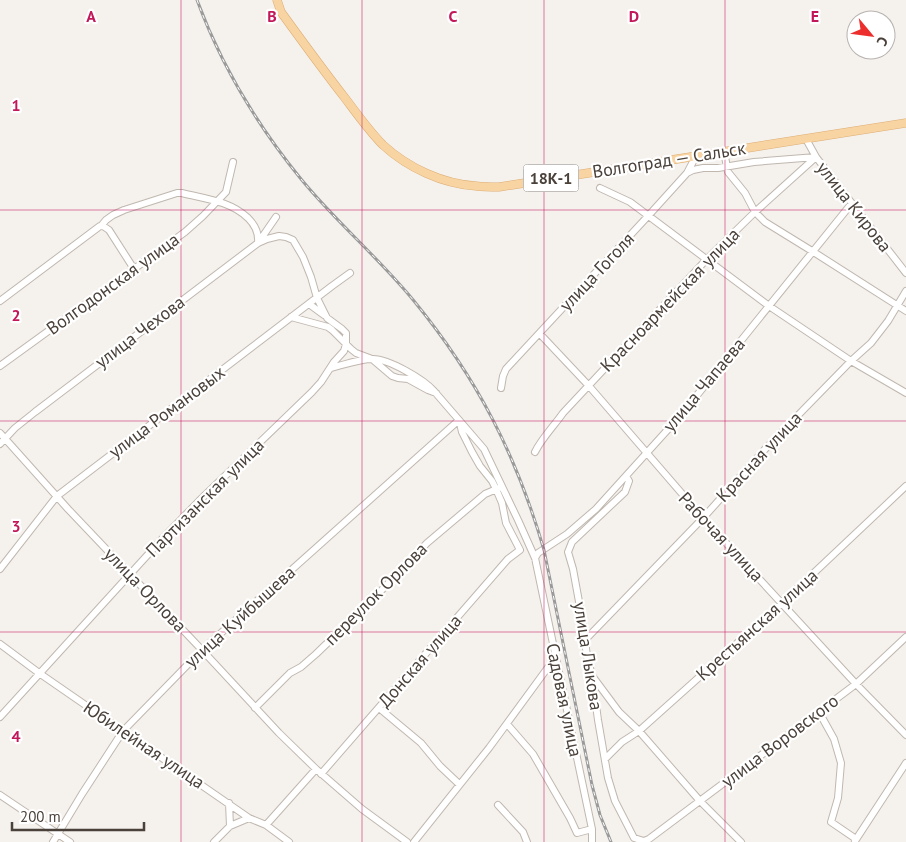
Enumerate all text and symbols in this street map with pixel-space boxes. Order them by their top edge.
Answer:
text: A [86,6,96,26]
text: B [267,6,277,26]
text: C [449,6,458,26]
text: D [629,6,639,26]
text: E [811,6,819,26]
north arrow [846,10,896,60]
text: С [873,34,892,49]
text: 1 [11,95,21,115]
street label: Волгоград — Сальск [591,136,748,183]
street label: улица Кирова [812,157,897,257]
road number: 18К-1 [524,164,578,192]
street label: Красноармейская улица [595,223,744,376]
street label: улица Гоголя [554,227,639,316]
street label: Волгодонская улица [42,228,184,340]
street label: улица Чехова [90,290,189,373]
text: 2 [11,305,21,325]
street label: улица Чапаева [658,333,750,437]
street label: улица Романовых [104,360,229,463]
street label: Красная улица [711,407,806,507]
street label: Партизанская улица [140,433,269,562]
street label: Рабочая улица [674,487,769,586]
text: 3 [11,516,21,536]
street label: переулок Орлова [319,537,432,650]
street label: улица Орлова [99,542,192,637]
street label: улица Куйбышева [179,561,300,673]
street label: Крестьянская улица [691,564,822,685]
street label: улица Лыкова [569,600,608,712]
street label: Донская улица [373,609,466,712]
street label: Садовая улица [541,641,588,759]
street label: улица Воровского [716,689,843,792]
street label: Юбилейная улица [79,696,209,794]
text: 4 [11,726,21,746]
scale bar [12,800,145,832]
text: 200 m [20,807,61,826]

